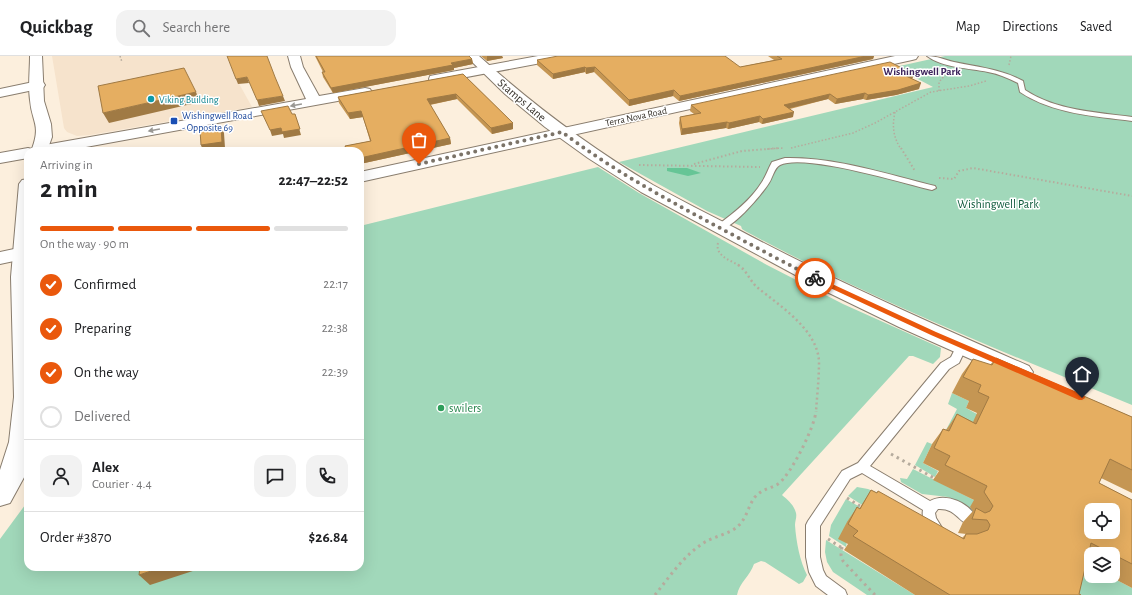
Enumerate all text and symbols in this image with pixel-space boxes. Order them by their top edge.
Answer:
search box [116,10,396,46]
icon: search [130,17,152,39]
text: Quickbag [20,18,92,37]
text: Search here [162,20,230,35]
text: Map [956,20,980,34]
text: Directions [1002,20,1058,34]
text: Saved [1080,20,1112,34]
district label: Wishingwell Park [883,66,961,77]
street label: Stamps Lane [495,76,549,124]
marker: Viking Building [146,94,156,104]
place label: Viking Building [159,95,219,105]
one-way arrow [290,102,302,108]
street label: Terra Nova Road [604,106,668,128]
place label: Wishingwell Road - Opposite 69 [182,111,252,133]
marker: Wishingwell Road - Opposite 69 [169,116,179,126]
pin [402,123,436,164]
one-way arrow [148,127,160,133]
icon: bag [408,129,430,151]
text: Arriving in [40,159,93,172]
text: 22:47–22:52 [278,173,348,188]
text: 2 min [40,176,98,202]
park label: Wishingwell Park [957,198,1039,210]
text: On the way · 90 m [40,238,129,251]
courier [795,258,835,298]
icon: bike [804,267,826,289]
icon: check [40,274,62,296]
text: Confirmed [74,277,136,292]
text: 22:17 [323,278,348,291]
icon: check [40,318,62,340]
text: Preparing [74,321,131,336]
text: 22:38 [322,322,348,335]
pin [1065,357,1099,398]
icon: check [40,362,62,384]
icon: home [1071,363,1093,385]
text: On the way [74,365,139,380]
text: 22:39 [322,366,348,379]
place label: swilers [449,402,481,414]
marker: swilers [436,403,446,413]
text: Delivered [74,409,131,424]
button: person [40,455,82,497]
button: chat [254,455,296,497]
button: phone [306,455,348,497]
text: Alex [92,460,119,475]
text: Courier · 4.4 [92,478,152,491]
map controls [1084,503,1120,583]
button: locate [1084,503,1120,539]
text: Order #3870 [40,530,112,545]
text: $26.84 [309,530,348,545]
button: layers [1084,547,1120,583]

